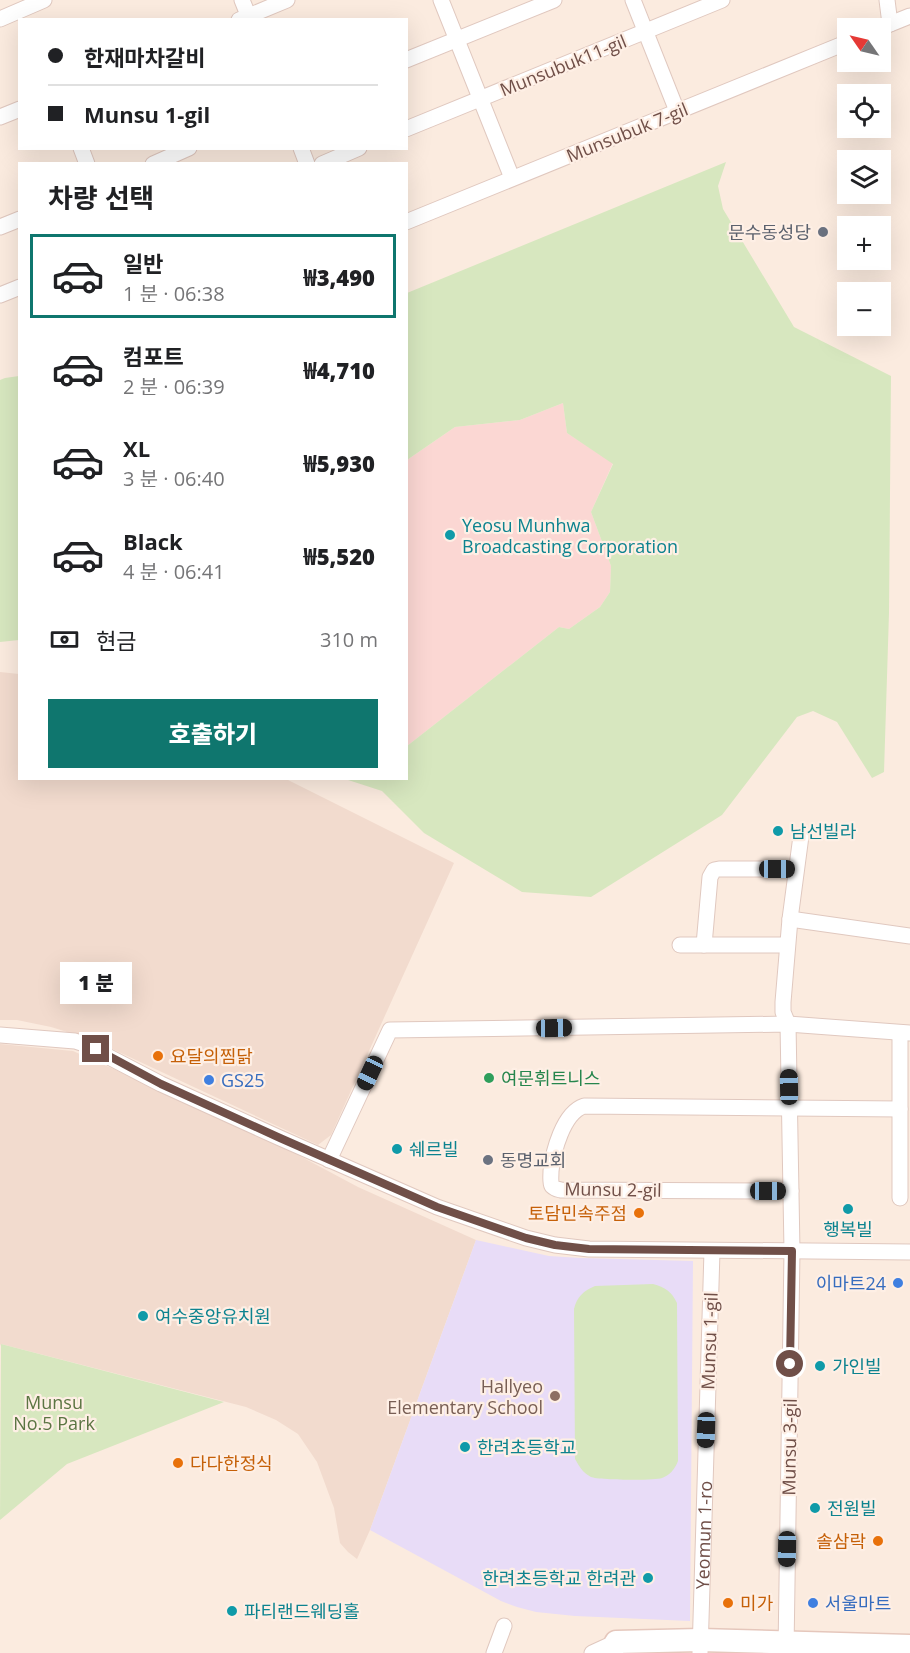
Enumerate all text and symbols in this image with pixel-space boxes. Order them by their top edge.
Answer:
north arrow [837,18,891,72]
map controls [837,18,891,336]
street label: Munsubuk11-gil [496,29,630,101]
text: 한재마차갈비 [84,42,205,72]
button: locate [837,84,891,138]
street label: Munsubuk 7-gil [563,97,691,167]
text: Munsu 1-gil [84,99,210,129]
button: layers [837,150,891,204]
text: 차량 선택 [48,179,154,216]
button: + [837,216,891,270]
place label: 문수동성당 [728,220,811,244]
marker: 문수동성당 [816,225,830,239]
text: 일반 [123,248,163,278]
icon: car [51,249,105,303]
text: ₩3,490 [303,262,375,292]
text: 1 분 · 06:38 [123,280,225,307]
button: − [837,282,891,336]
text: 컴포트 [123,341,184,371]
icon: car [51,342,105,396]
text: ₩4,710 [303,355,375,385]
text: 2 분 · 06:39 [123,373,225,400]
text: XL [123,433,150,463]
icon: car [51,435,105,489]
text: ₩5,930 [303,448,375,478]
text: 3 분 · 06:40 [123,465,225,492]
place label: Yeosu Munhwa Broadcasting Corporation [462,513,678,558]
text: Black [123,526,183,556]
icon: car [51,528,105,582]
marker: Yeosu Munhwa Broadcasting Corporation [443,528,457,542]
text: ₩5,520 [303,541,375,571]
text: 4 분 · 06:41 [123,558,225,585]
icon: cash [48,623,81,656]
text: 현금 [96,625,136,655]
text: 310 m [320,626,378,653]
button: 호출하기 [48,699,378,768]
place label: 남선빌라 [790,819,857,843]
marker: 남선빌라 [771,824,785,838]
car [759,860,795,878]
callout: 1 분 [60,962,132,1004]
text: 1 분 [78,969,114,996]
car [536,1019,572,1037]
route end [82,1035,109,1062]
place label: 요달의찜닭 [170,1044,253,1068]
marker: 요달의찜닭 [151,1049,165,1063]
car [354,1053,386,1093]
place label: 여문휘트니스 [501,1066,600,1090]
place label: GS25 [221,1068,265,1092]
car [780,1069,798,1105]
marker: 여문휘트니스 [482,1071,496,1085]
marker: GS25 [202,1073,216,1087]
place label: 쉐르빌 [409,1137,459,1161]
marker: 쉐르빌 [390,1142,404,1156]
place label: 동명교회 [500,1148,566,1172]
marker: 동명교회 [481,1153,495,1167]
street label: Munsu 2-gil [564,1176,662,1202]
car [750,1182,786,1200]
place label: 토담민속주점 [528,1201,627,1225]
marker: 행복빌 [841,1202,855,1216]
marker: 토담민속주점 [632,1206,646,1220]
place label: 행복빌 [823,1217,873,1241]
place label: 이마트24 [816,1271,886,1295]
marker: 이마트24 [891,1276,905,1290]
street label: Munsu 1-gil [695,1292,723,1390]
place label: 여수중앙유치원 [155,1304,271,1328]
marker: 여수중앙유치원 [136,1309,150,1323]
route start [776,1350,803,1377]
place label: 가인빌 [832,1354,882,1378]
marker: 가인빌 [813,1359,827,1373]
place label: Hallyeo Elementary School [387,1374,543,1419]
marker: Hallyeo Elementary School [548,1389,562,1403]
park label: Munsu No.5 Park [13,1390,95,1435]
street label: Munsu 3-gil [776,1398,802,1496]
car [696,1412,716,1448]
place label: 한려초등학교 [477,1435,576,1459]
marker: 한려초등학교 [458,1440,472,1454]
place label: 다다한정식 [190,1451,273,1475]
marker: 다다한정식 [171,1456,185,1470]
street label: Yeomun 1-ro [690,1480,717,1590]
place label: 전원빌 [827,1496,877,1520]
marker: 전원빌 [808,1501,822,1515]
place label: 솔삼락 [816,1529,866,1553]
car [778,1531,796,1567]
marker: 솔삼락 [871,1534,885,1548]
place label: 한려초등학교 한려관 [482,1566,636,1590]
marker: 한려초등학교 한려관 [641,1571,655,1585]
place label: 미가 [740,1591,774,1615]
place label: 서울마트 [825,1591,891,1615]
marker: 미가 [721,1596,735,1610]
marker: 서울마트 [806,1596,820,1610]
place label: 파티랜드웨딩홀 [244,1599,360,1623]
marker: 파티랜드웨딩홀 [225,1604,239,1618]

